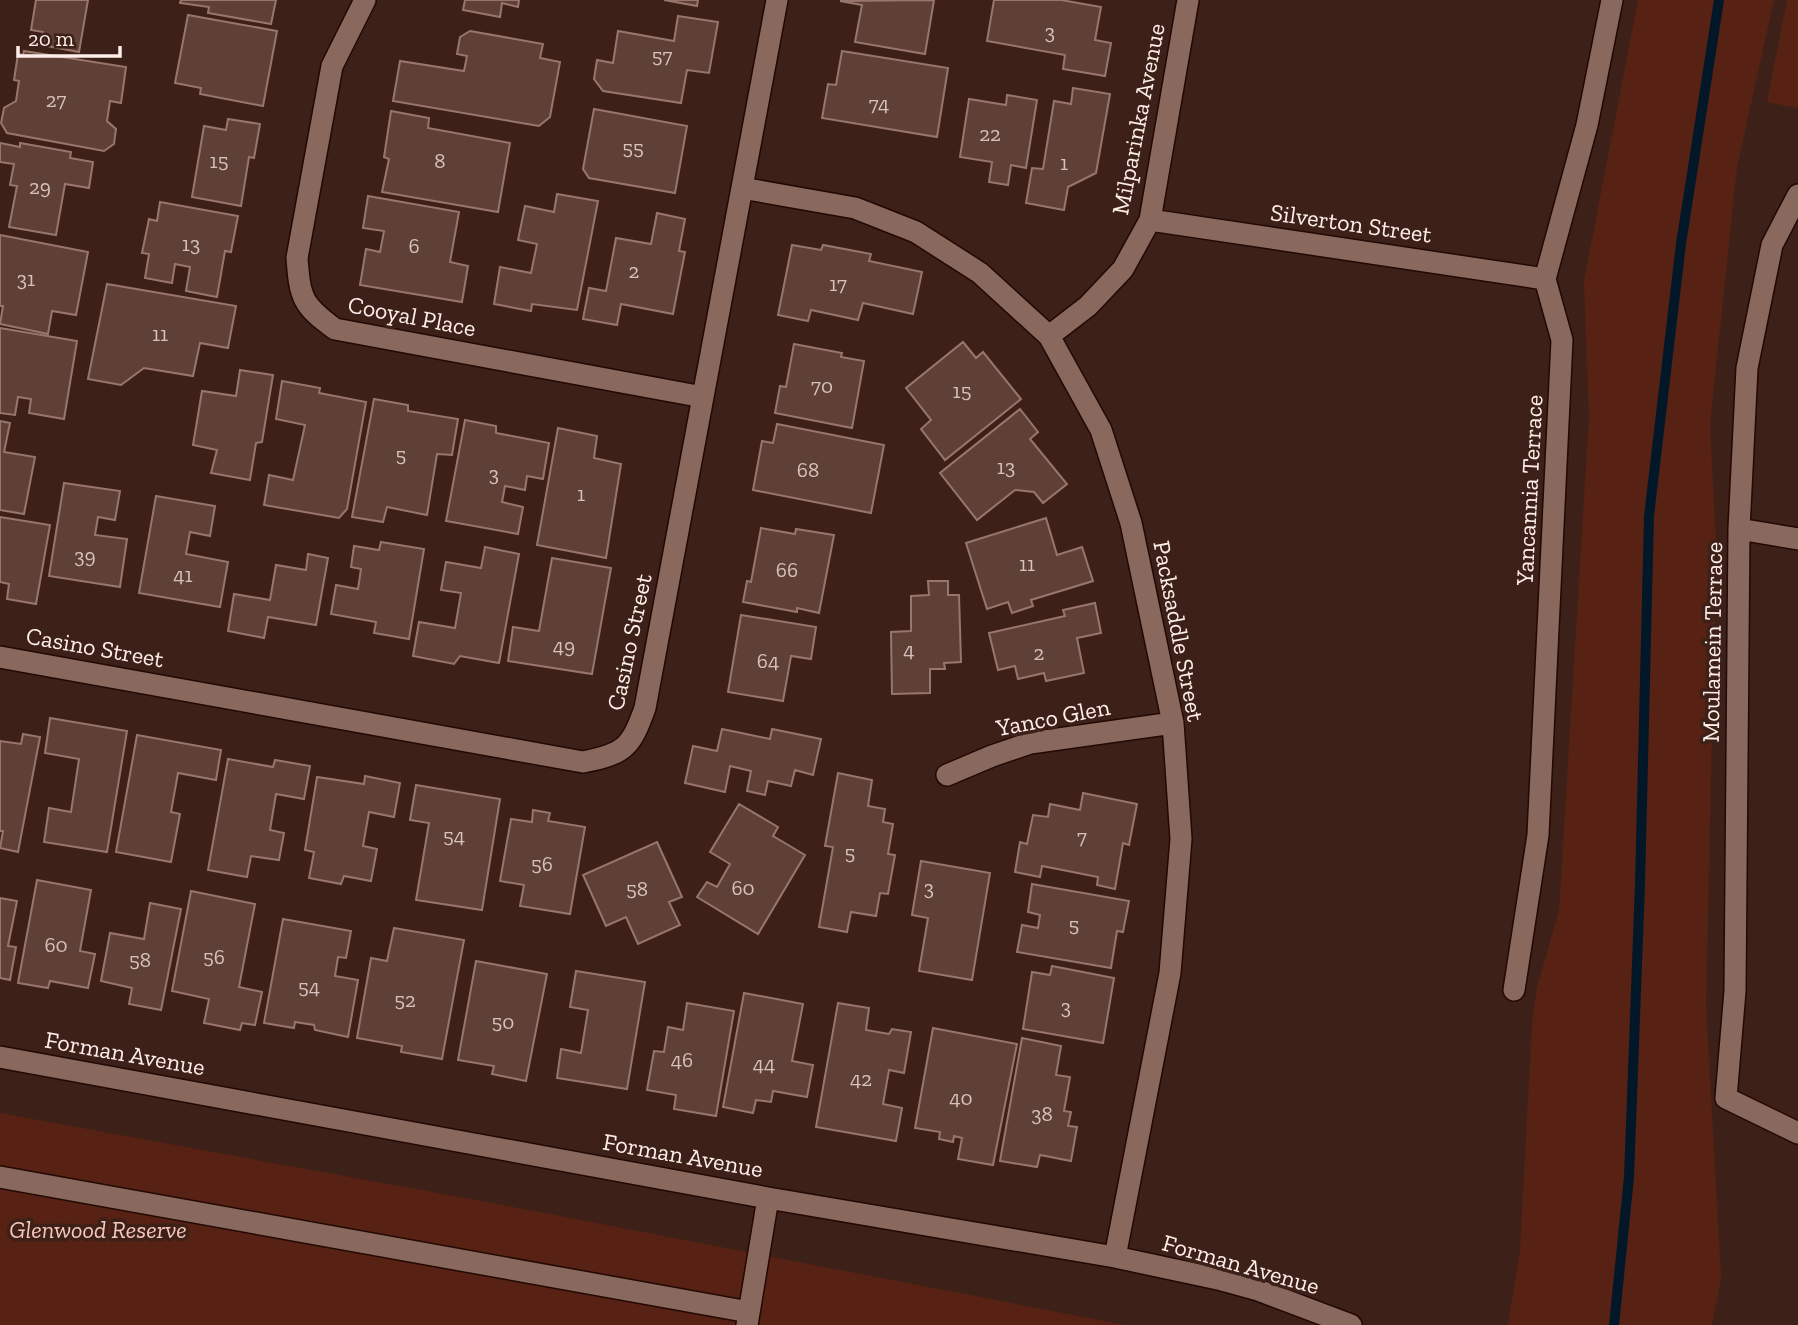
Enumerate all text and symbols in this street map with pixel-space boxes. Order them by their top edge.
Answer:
scale bar [18,14,119,58]
house number: 3 [1045,19,1055,44]
street label: Milparinka Avenue [1105,21,1171,217]
text: 20 m [28,26,74,51]
house number: 57 [652,43,672,68]
house number: 27 [46,87,66,112]
house number: 74 [869,91,889,116]
house number: 22 [979,121,1001,146]
house number: 55 [622,135,644,160]
house number: 15 [210,148,228,173]
house number: 8 [434,148,446,173]
house number: 1 [1060,150,1068,175]
house number: 29 [29,174,51,199]
street label: Silverton Street [1269,197,1434,249]
house number: 13 [182,231,200,256]
house number: 6 [408,233,420,258]
house number: 2 [629,258,639,283]
house number: 31 [17,266,35,291]
house number: 17 [829,271,847,296]
street label: Cooyal Place [346,289,478,343]
house number: 11 [152,321,168,346]
house number: 70 [811,373,833,398]
house number: 15 [953,378,971,403]
street label: Yancannia Terrace [1509,394,1548,587]
house number: 5 [396,442,406,467]
house number: 13 [997,454,1015,479]
house number: 68 [797,457,819,482]
house number: 3 [489,461,499,486]
house number: 1 [577,481,585,506]
street label: Packsaddle Street [1147,538,1211,724]
street label: Moulamein Terrace [1696,541,1728,743]
house number: 39 [74,543,96,568]
house number: 11 [1019,551,1035,576]
house number: 66 [776,557,798,582]
house number: 41 [173,562,193,587]
street label: Casino Street [600,571,658,713]
street label: Casino Street [24,621,166,673]
house number: 49 [553,633,575,658]
house number: 4 [903,637,915,662]
house number: 2 [1034,640,1044,665]
house number: 64 [757,648,779,673]
street label: Yanco Glen [993,692,1113,742]
house number: 54 [443,823,465,848]
house number: 7 [1077,824,1087,849]
house number: 5 [845,840,855,865]
house number: 56 [531,851,553,876]
house number: 60 [731,875,755,900]
house number: 3 [924,875,934,900]
house number: 58 [626,876,648,901]
house number: 5 [1069,912,1079,937]
house number: 60 [44,932,68,957]
house number: 56 [203,944,225,969]
house number: 58 [129,947,151,972]
house number: 54 [298,974,320,999]
house number: 52 [394,987,416,1012]
house number: 3 [1061,994,1071,1019]
house number: 50 [492,1009,514,1034]
street label: Forman Avenue [43,1025,207,1081]
house number: 46 [671,1047,693,1072]
house number: 44 [753,1051,775,1076]
house number: 42 [850,1066,872,1091]
house number: 40 [949,1085,973,1110]
house number: 38 [1031,1101,1053,1126]
street label: Forman Avenue [601,1127,765,1183]
park label: Glenwood Reserve [9,1215,187,1244]
street label: Forman Avenue [1159,1228,1323,1300]

